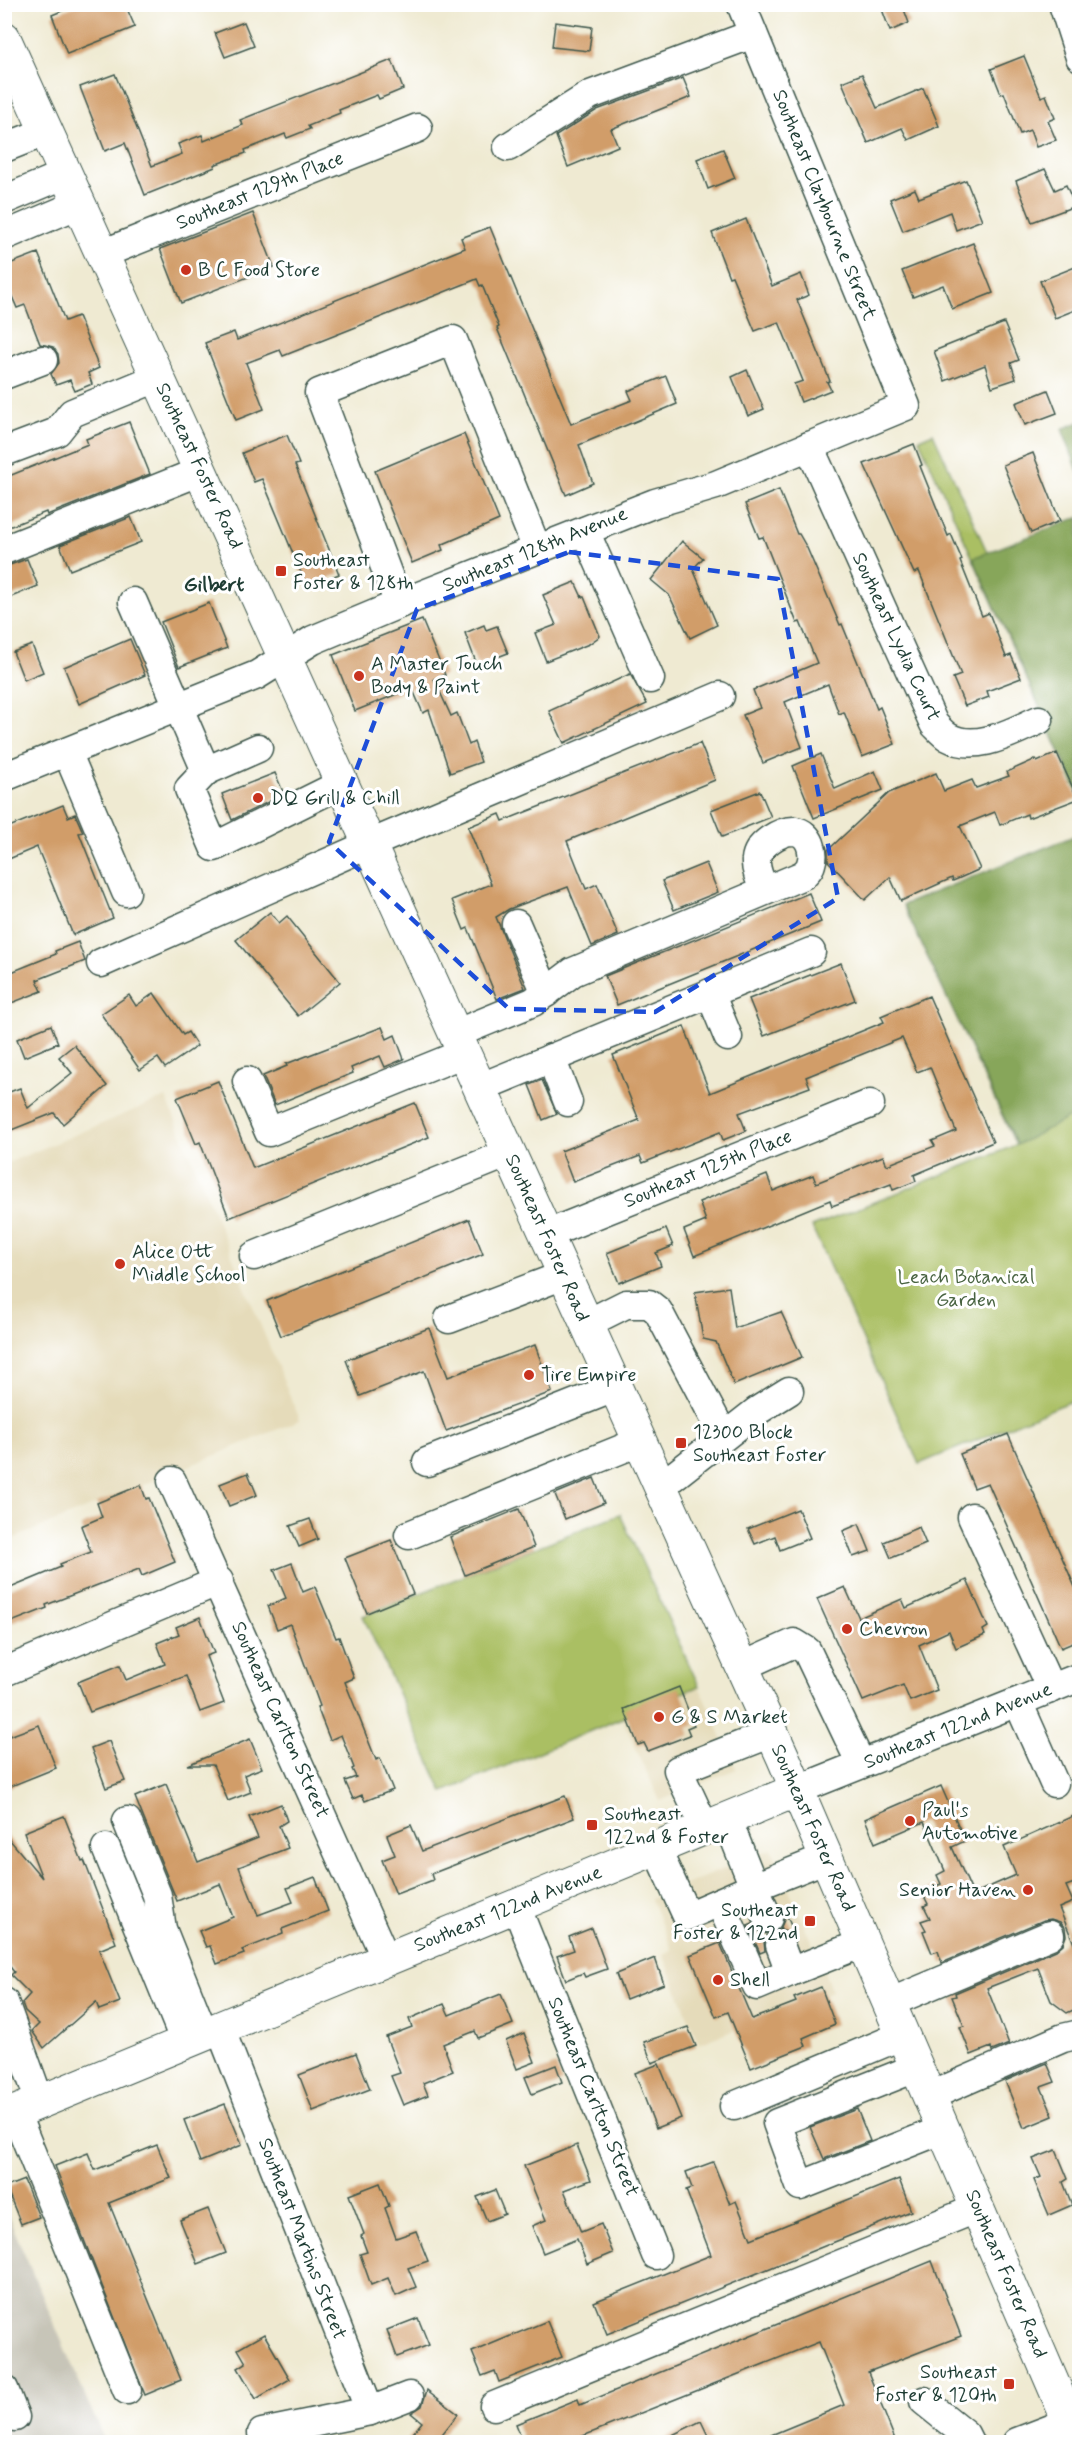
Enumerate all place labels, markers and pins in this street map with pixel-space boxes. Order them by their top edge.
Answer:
place label: B C Food Store [198,257,320,284]
marker: B C Food Store [179,263,193,277]
place label: Southeast Foster & 128th [293,547,414,597]
marker: Southeast Foster & 128th [274,564,288,578]
place label: A Master Touch Body & Paint [371,651,503,701]
marker: A Master Touch Body & Paint [352,669,366,683]
place label: DQ Grill & Chill [270,785,400,812]
marker: DQ Grill & Chill [251,791,265,805]
place label: Alice Ott Middle School [132,1239,245,1289]
marker: Alice Ott Middle School [113,1257,127,1271]
place label: Tire Empire [541,1362,637,1389]
marker: Tire Empire [522,1368,536,1382]
place label: 12300 Block Southeast Foster [693,1419,827,1469]
marker: 12300 Block Southeast Foster [674,1436,688,1450]
place label: Chevron [859,1616,928,1643]
marker: Chevron [840,1622,854,1636]
place label: G & S Market [671,1704,788,1731]
marker: G & S Market [652,1710,666,1724]
place label: Paul's Automotive [922,1797,1018,1847]
place label: Southeast 122nd & Foster [604,1801,729,1851]
marker: Paul's Automotive [903,1814,917,1828]
marker: Southeast 122nd & Foster [585,1818,599,1832]
place label: Senior Haven [899,1877,1016,1904]
marker: Senior Haven [1021,1883,1035,1897]
place label: Southeast Foster & 122nd [673,1897,798,1947]
marker: Southeast Foster & 122nd [803,1914,817,1928]
place label: Shell [730,1967,770,1994]
marker: Shell [711,1973,725,1987]
place label: Southeast Foster & 120th [875,2359,997,2409]
marker: Southeast Foster & 120th [1002,2377,1016,2391]

